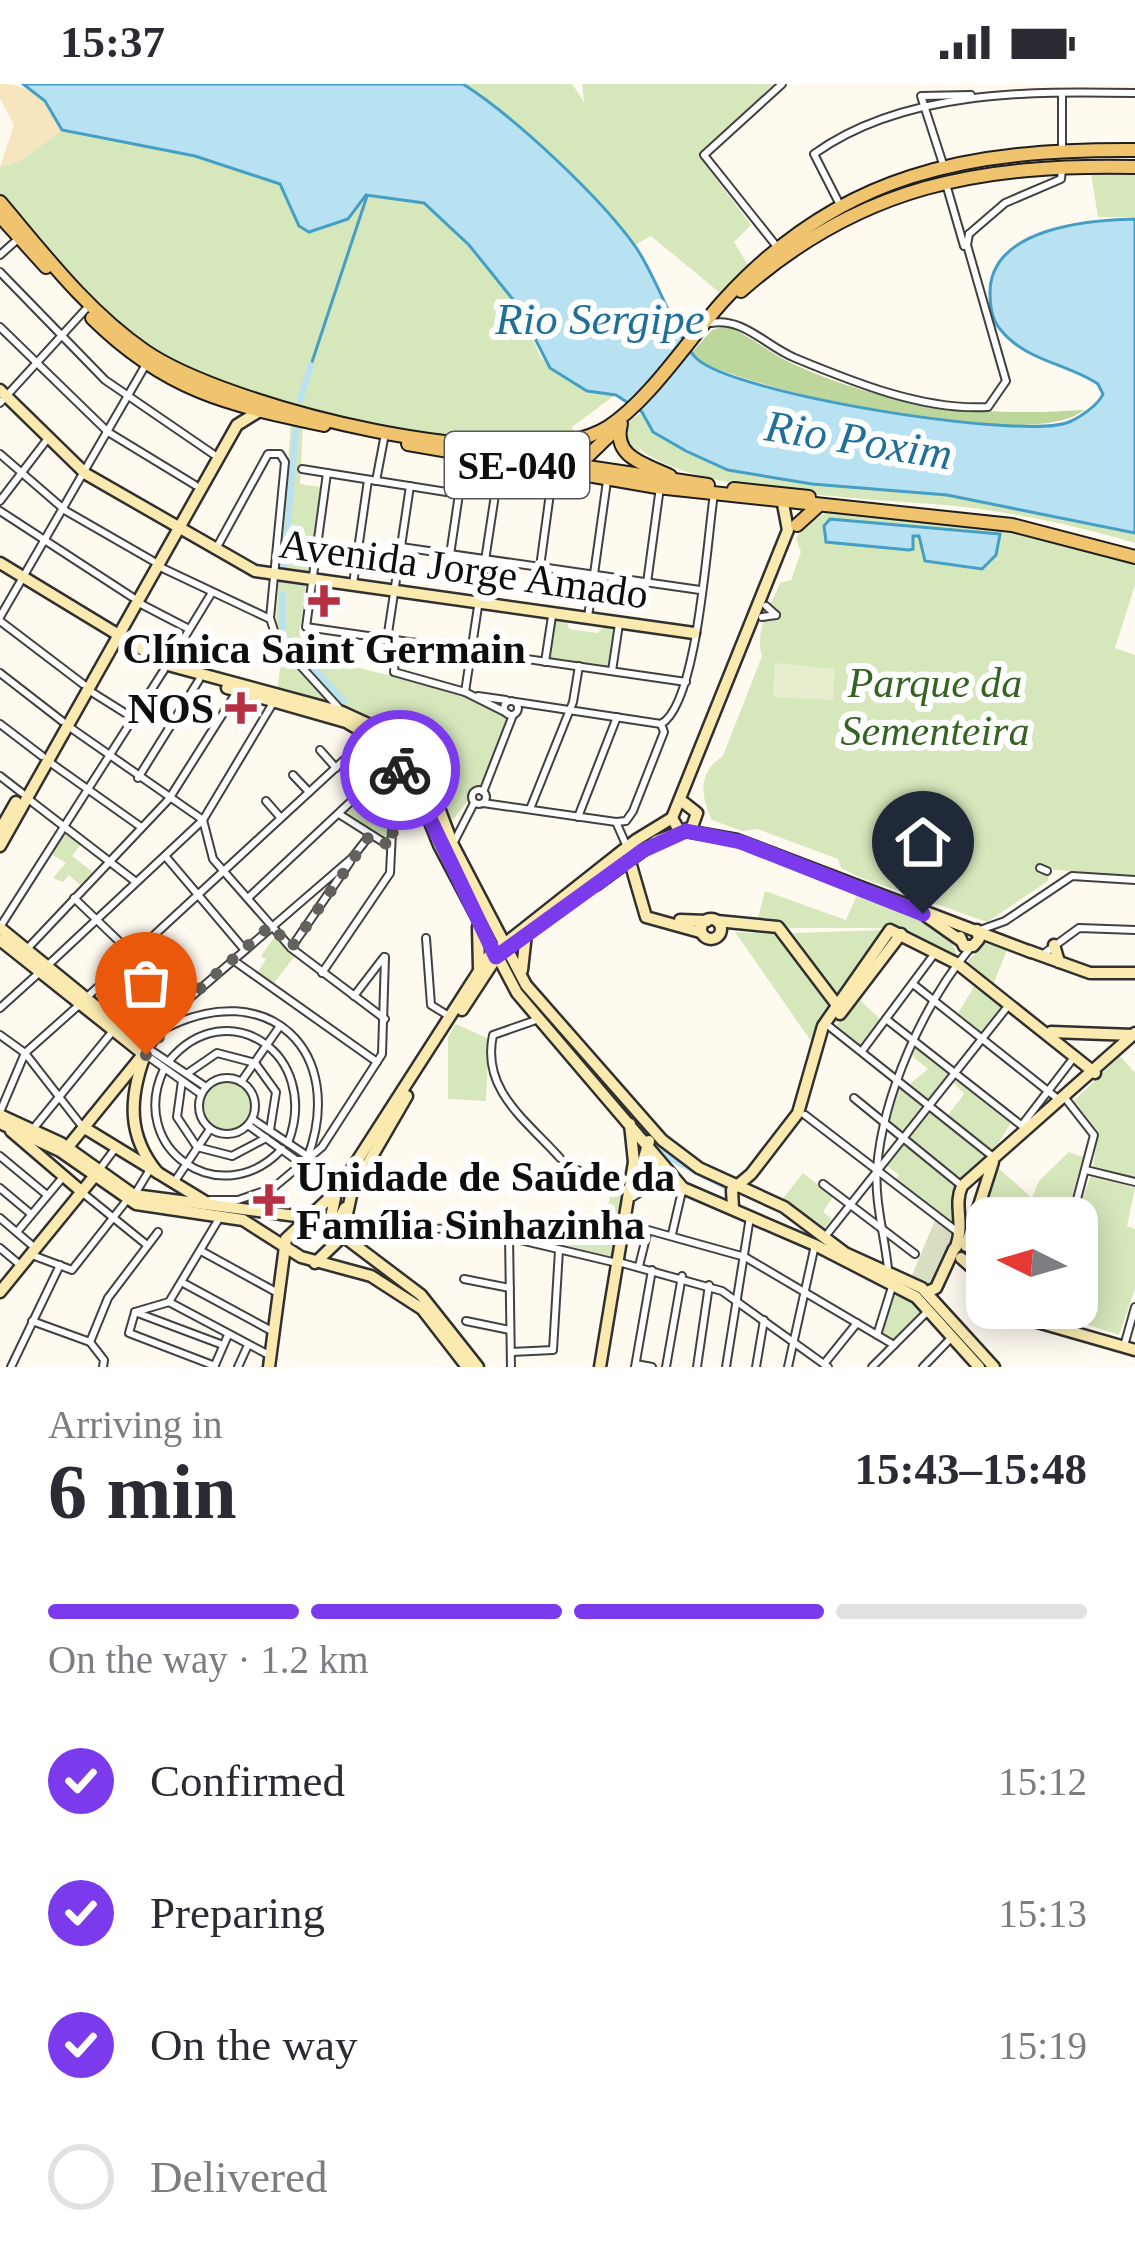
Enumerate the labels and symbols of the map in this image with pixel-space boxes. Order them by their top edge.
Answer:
water label: Rio Sergipe [494,294,705,344]
water label: Rio Poxim [761,400,956,479]
road number: SE-040 [445,432,589,498]
street label: Avenida Jorge Amado [277,520,651,618]
marker: Clínica Saint Germain [308,585,340,617]
place label: Clínica Saint Germain [122,626,526,672]
park label: Parque da Sementeira [841,660,1029,754]
place label: NOS [128,686,214,732]
marker: NOS [225,692,257,724]
courier [340,710,460,830]
pin [872,791,974,914]
pin [95,932,197,1055]
place label: Unidade de Saúde da Família Sinhazinha [296,1154,675,1248]
marker: Unidade de Saúde da Família Sinhazinha [253,1184,285,1216]
north arrow [966,1197,1098,1329]

